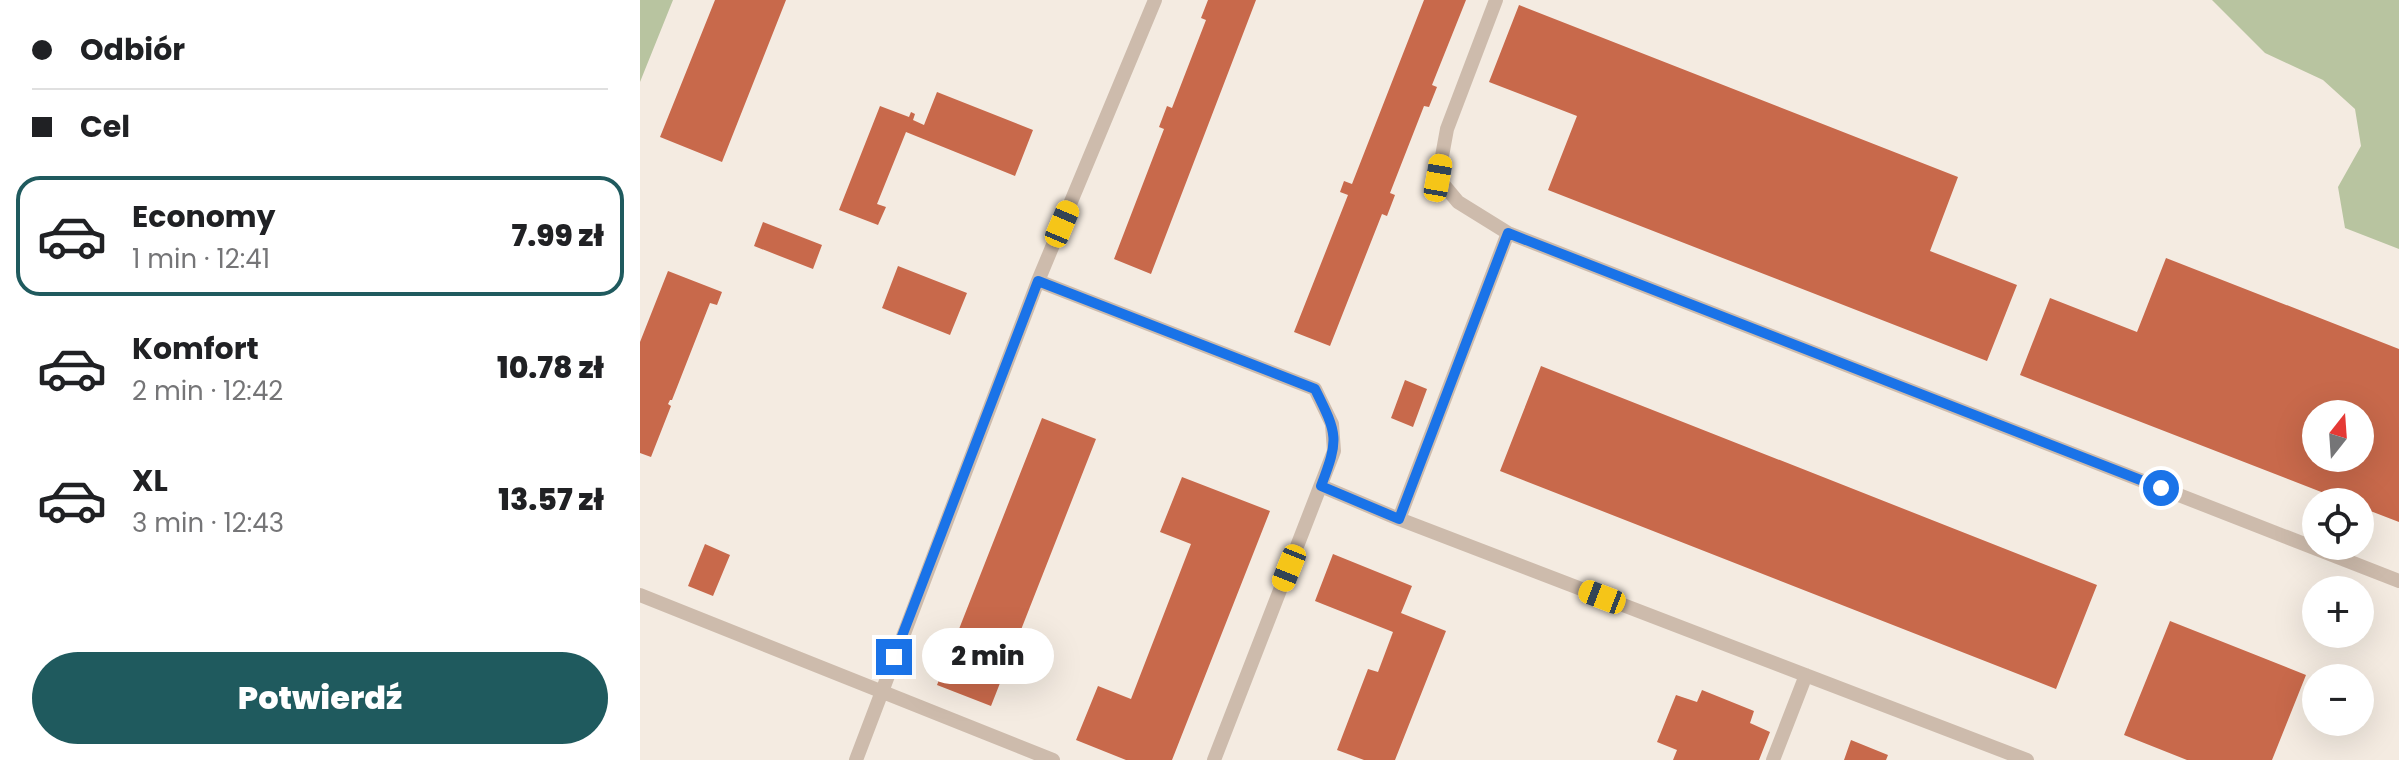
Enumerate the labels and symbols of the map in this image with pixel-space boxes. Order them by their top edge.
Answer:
car [1422,152,1454,204]
car [1042,197,1082,251]
north arrow [2302,400,2374,472]
route start [2143,470,2179,506]
car [1269,541,1309,595]
car [1575,577,1629,617]
callout: 2 min [922,629,1054,685]
route end [876,639,912,675]

